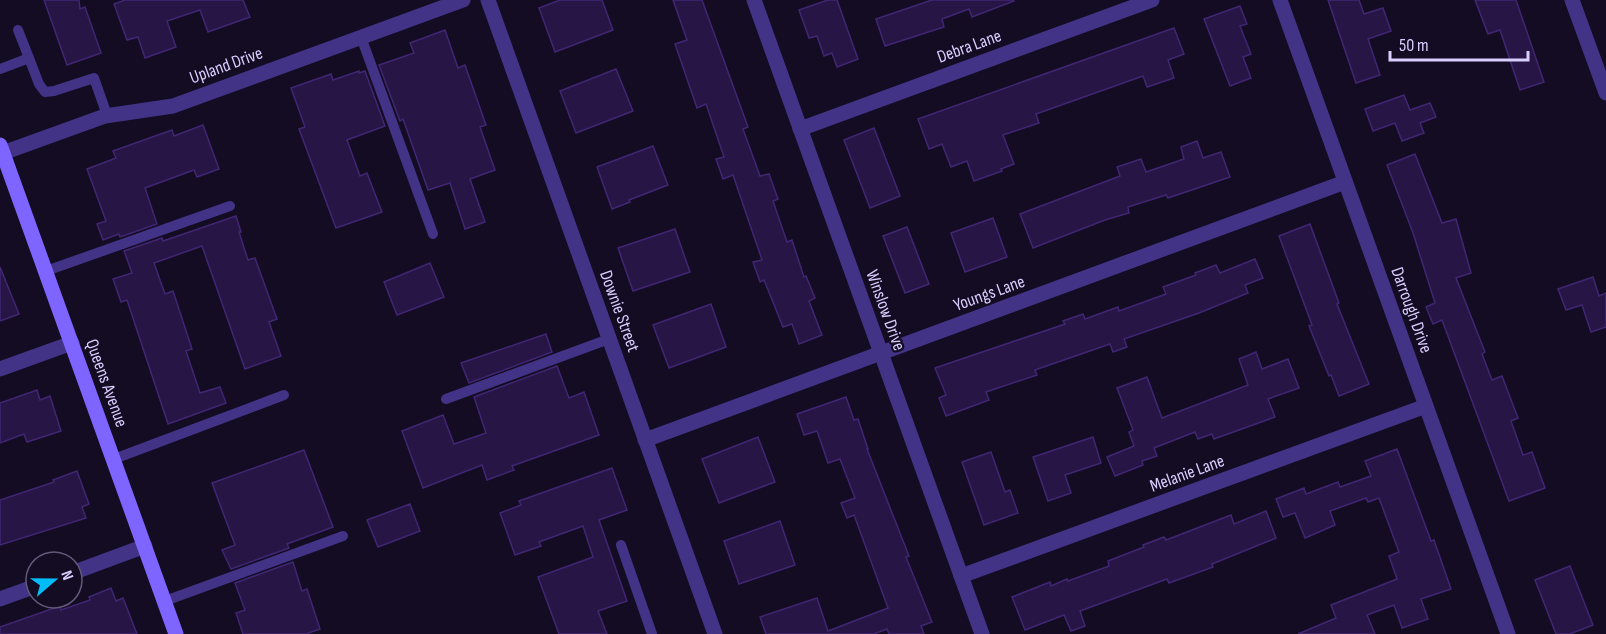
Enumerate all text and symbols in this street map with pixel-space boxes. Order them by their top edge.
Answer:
scale bar [1390,24,1528,62]
street label: Debra Lane [934,25,1004,68]
text: 50 m [1399,35,1429,56]
street label: Upland Drive [187,43,266,88]
street label: Darrough Drive [1386,264,1437,356]
street label: Downie Street [595,267,644,355]
street label: Winslow Drive [861,267,910,353]
street label: Youngs Lane [951,271,1028,316]
street label: Queens Avenue [81,336,132,430]
street label: Melanie Lane [1147,450,1227,497]
north arrow [24,550,84,610]
text: N [56,568,77,583]

